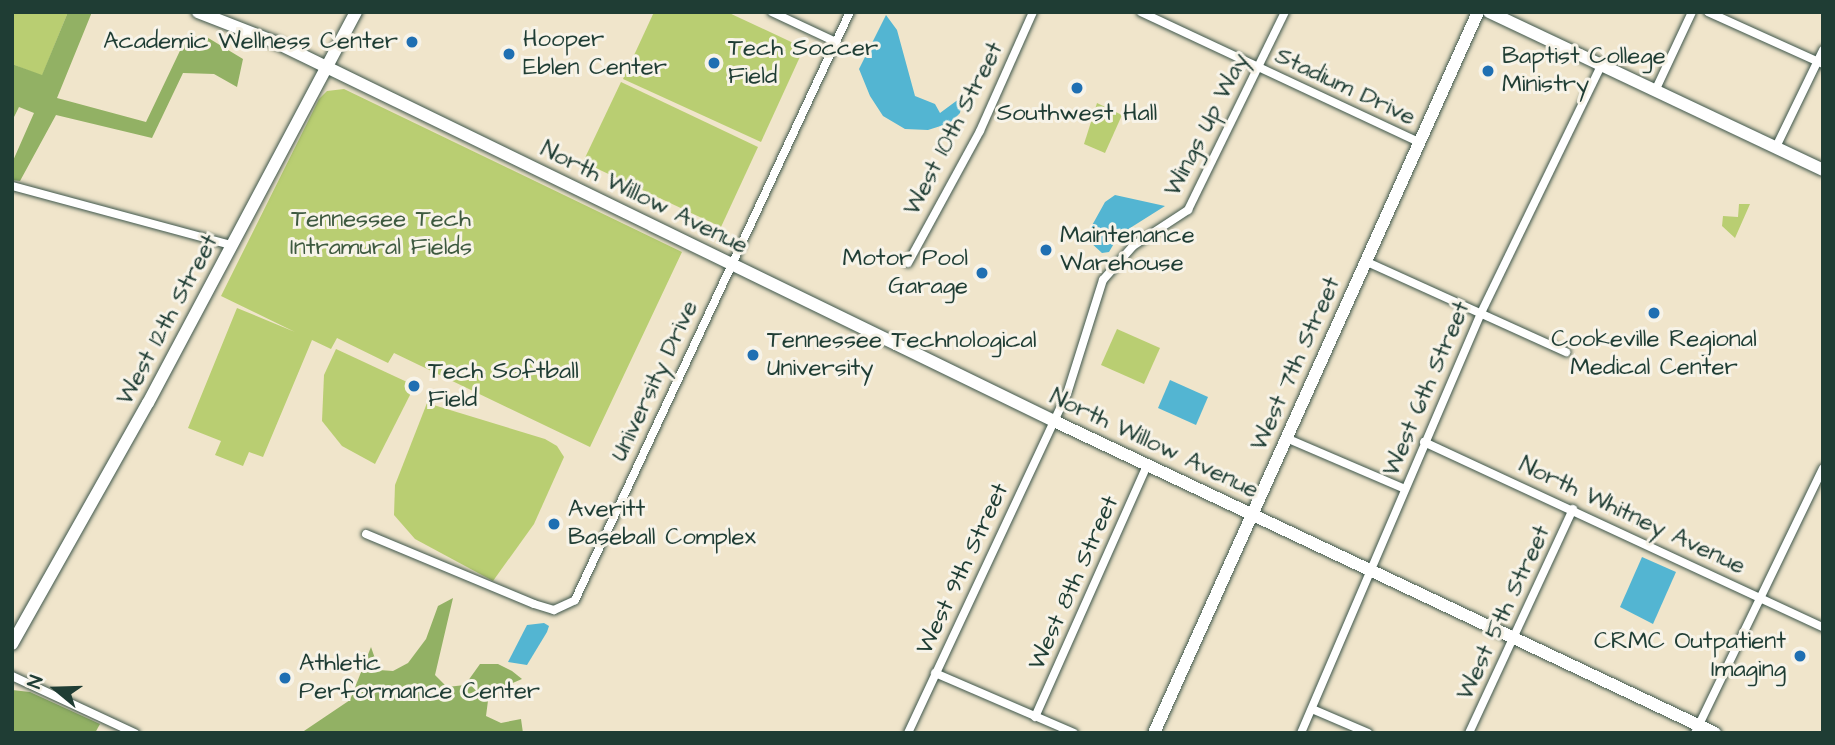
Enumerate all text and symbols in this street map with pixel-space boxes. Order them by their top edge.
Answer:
place label: Hooper Eblen Center [523,26,667,82]
place label: Academic Wellness Center [103,28,398,56]
marker: Academic Wellness Center [404,34,420,50]
place label: Tech Soccer Field [728,35,878,91]
street label: West 10th Street [898,38,1010,220]
street label: Stadium Drive [1270,42,1420,132]
place label: Baptist College Ministry [1502,43,1666,99]
marker: Hooper Eblen Center [501,46,517,62]
street label: Wings Up Way [1159,49,1255,201]
marker: Tech Soccer Field [706,55,722,71]
marker: Baptist College Ministry [1480,63,1496,79]
marker: Southwest Hall [1069,80,1085,96]
place label: Southwest Hall [997,100,1157,128]
street label: North Willow Avenue [536,135,752,261]
park label: Tennessee Tech Intramural Fields [290,206,472,262]
place label: Maintenance Warehouse [1060,222,1195,278]
street label: West 12th Street [111,230,225,410]
marker: Maintenance Warehouse [1038,242,1054,258]
place label: Motor Pool Garage [843,245,968,301]
marker: Motor Pool Garage [974,265,990,281]
street label: West 7th Street [1245,273,1347,455]
street label: University Drive [605,296,705,466]
street label: West 6th Street [1377,297,1477,481]
marker: Cookeville Regional Medical Center [1644,303,1664,323]
place label: Cookeville Regional Medical Center [1551,326,1757,382]
place label: Tennessee Technological University [767,327,1037,383]
marker: Tennessee Technological University [745,347,761,363]
place label: Tech Softball Field [428,358,579,414]
marker: Tech Softball Field [406,378,422,394]
street label: North Willow Avenue [1045,383,1263,505]
street label: North Whitney Avenue [1514,451,1750,581]
street label: West 9th Street [911,479,1015,659]
street label: West 8th Street [1023,491,1125,675]
place label: Averitt Baseball Complex [568,496,756,552]
marker: Averitt Baseball Complex [546,516,562,532]
street label: West 5th Street [1451,521,1557,705]
place label: CRMC Outpatient Imaging [1594,628,1786,684]
marker: CRMC Outpatient Imaging [1792,648,1808,664]
place label: Athletic Performance Center [299,650,540,706]
north arrow [21,654,91,724]
marker: Athletic Performance Center [277,670,293,686]
text: N [21,672,50,692]

